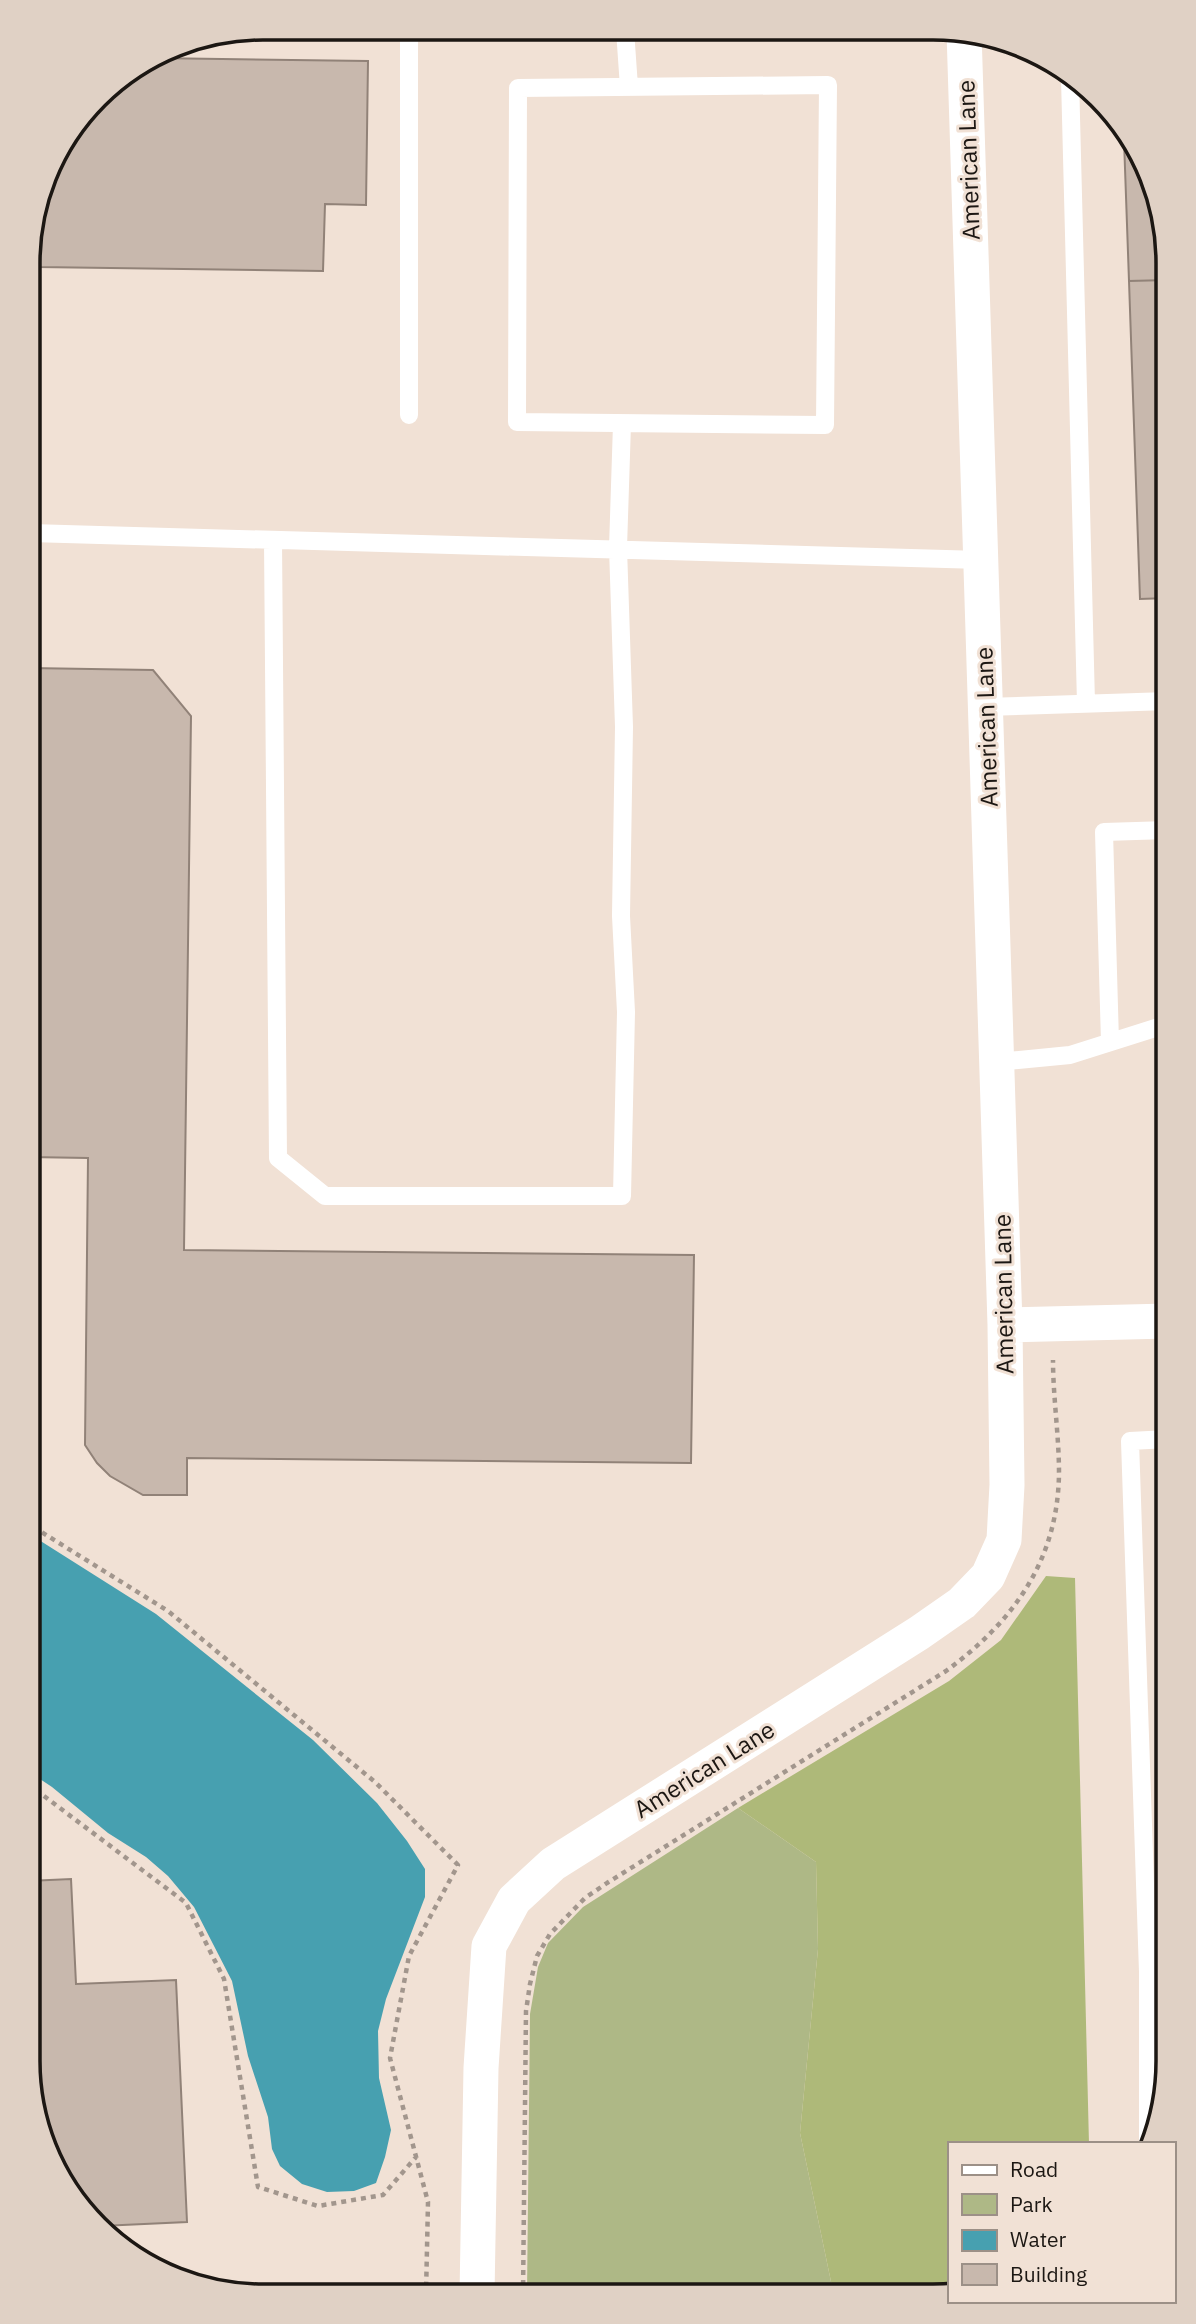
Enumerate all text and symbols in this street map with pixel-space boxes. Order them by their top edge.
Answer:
street label: American Lane [949,79,987,241]
street label: American Lane [967,646,1005,808]
street label: American Lane [986,1214,1020,1374]
street label: American Lane [628,1713,780,1825]
legend [948,2142,1175,2303]
text: Road [1010,2155,1058,2183]
text: Park [1010,2190,1053,2218]
text: Water [1010,2225,1067,2253]
text: Building [1010,2260,1087,2288]

